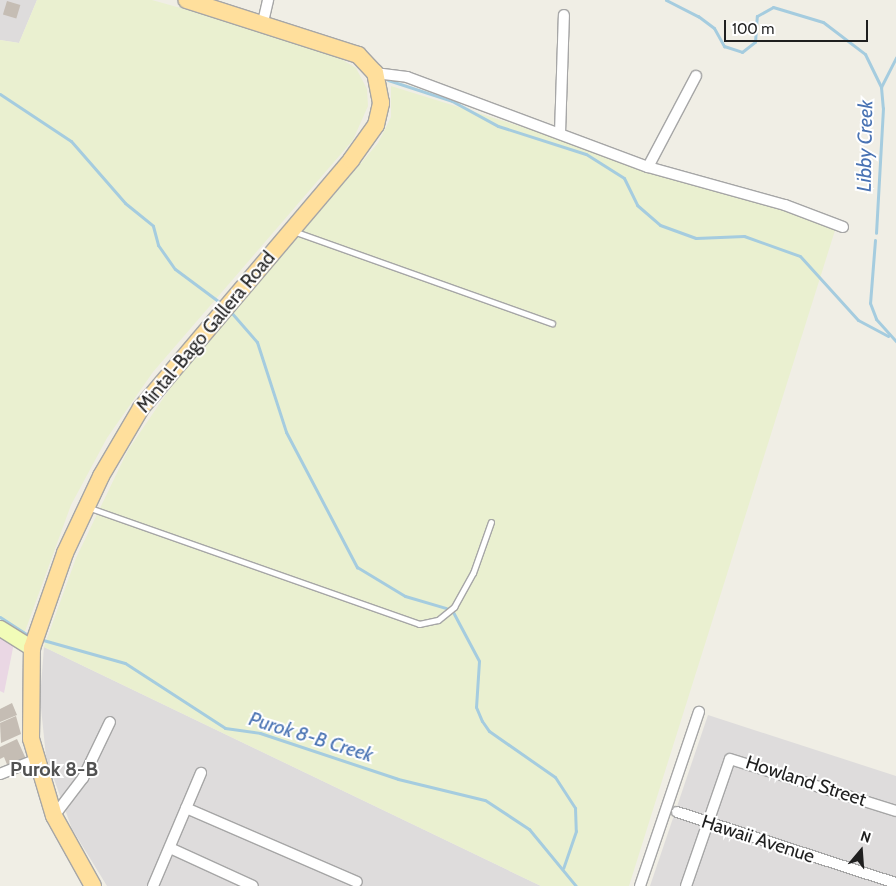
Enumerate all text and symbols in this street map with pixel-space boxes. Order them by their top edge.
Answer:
scale bar [726,10,870,42]
text: 100 m [732,20,774,38]
water label: Libby Creek [852,100,878,192]
street label: Mintal-Bago Gallera Road [132,247,280,417]
water label: Purok 8-B Creek [246,707,376,767]
street label: Howland Street [743,751,869,811]
district label: Purok 8-B [10,757,98,781]
street label: Hawaii Avenue [699,810,817,868]
north arrow [836,826,886,876]
text: N [858,827,873,847]

